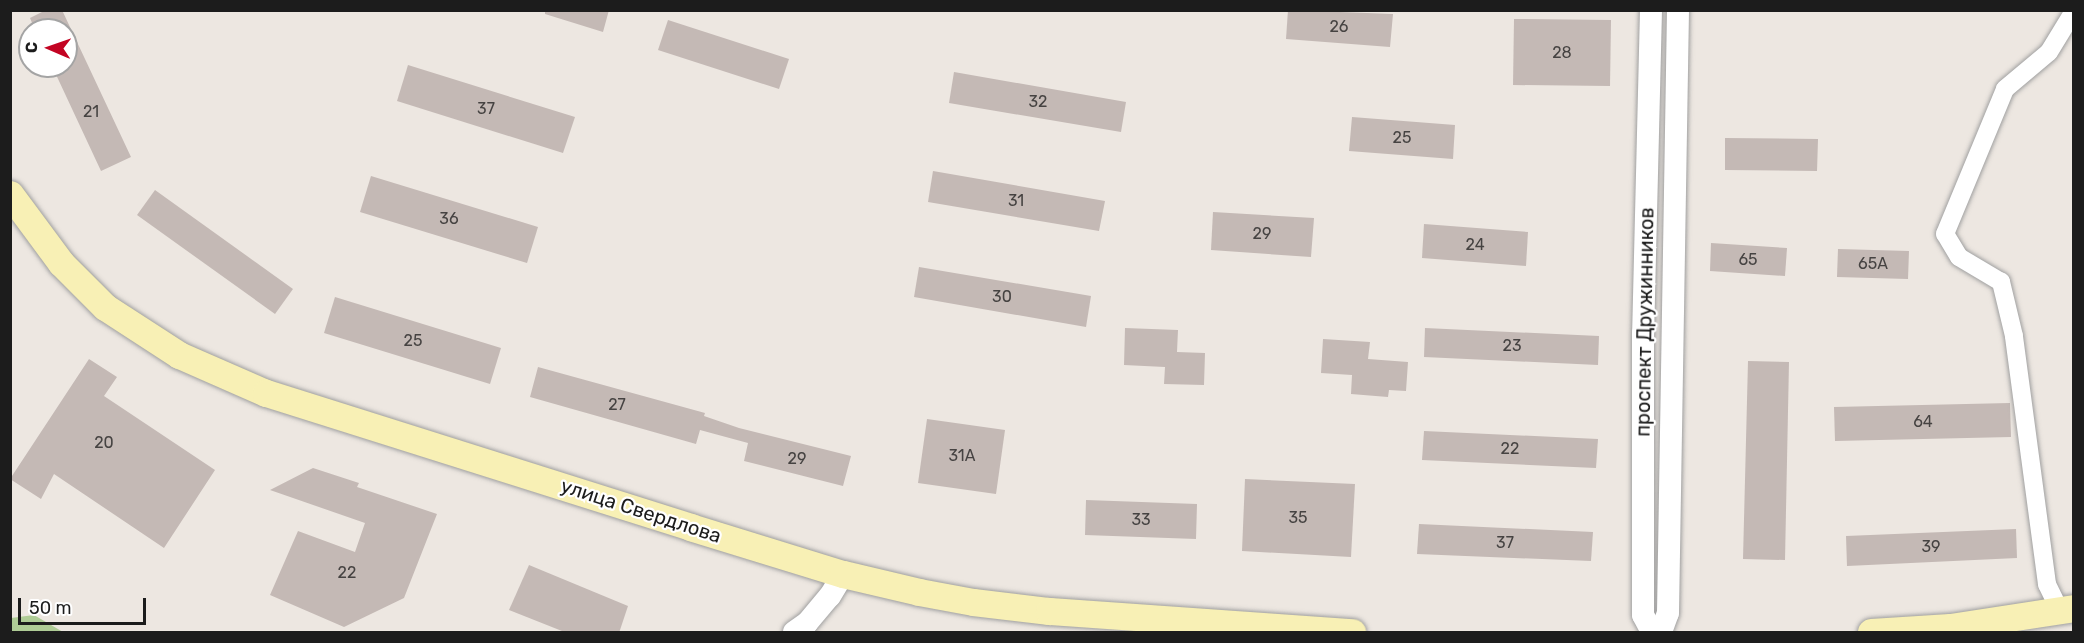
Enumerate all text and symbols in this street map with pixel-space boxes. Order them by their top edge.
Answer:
house number: 26 [1329,17,1349,37]
north arrow [18,18,78,78]
text: С [22,41,41,53]
house number: 28 [1552,43,1572,63]
house number: 32 [1028,92,1048,112]
house number: 37 [477,99,495,119]
house number: 21 [83,102,99,122]
house number: 25 [1393,128,1411,148]
house number: 31 [1008,191,1024,211]
street label: проспект Дружинников [1631,207,1659,437]
house number: 36 [439,209,459,229]
house number: 29 [1253,224,1271,244]
house number: 24 [1465,235,1485,255]
house number: 65 [1738,250,1758,270]
house number: 65А [1858,254,1888,274]
house number: 30 [992,287,1012,307]
house number: 25 [404,331,422,351]
house number: 23 [1502,336,1522,356]
house number: 27 [608,395,626,415]
house number: 64 [1913,412,1933,432]
house number: 20 [94,433,114,453]
house number: 22 [1501,439,1519,459]
house number: 31А [949,446,975,466]
house number: 29 [788,449,806,469]
street label: улица Свердлова [558,474,724,548]
house number: 35 [1288,508,1308,528]
house number: 33 [1131,510,1151,530]
house number: 37 [1496,533,1514,553]
house number: 39 [1921,537,1941,557]
house number: 22 [338,563,356,583]
scale bar [21,586,148,624]
text: 50 m [29,597,72,619]

